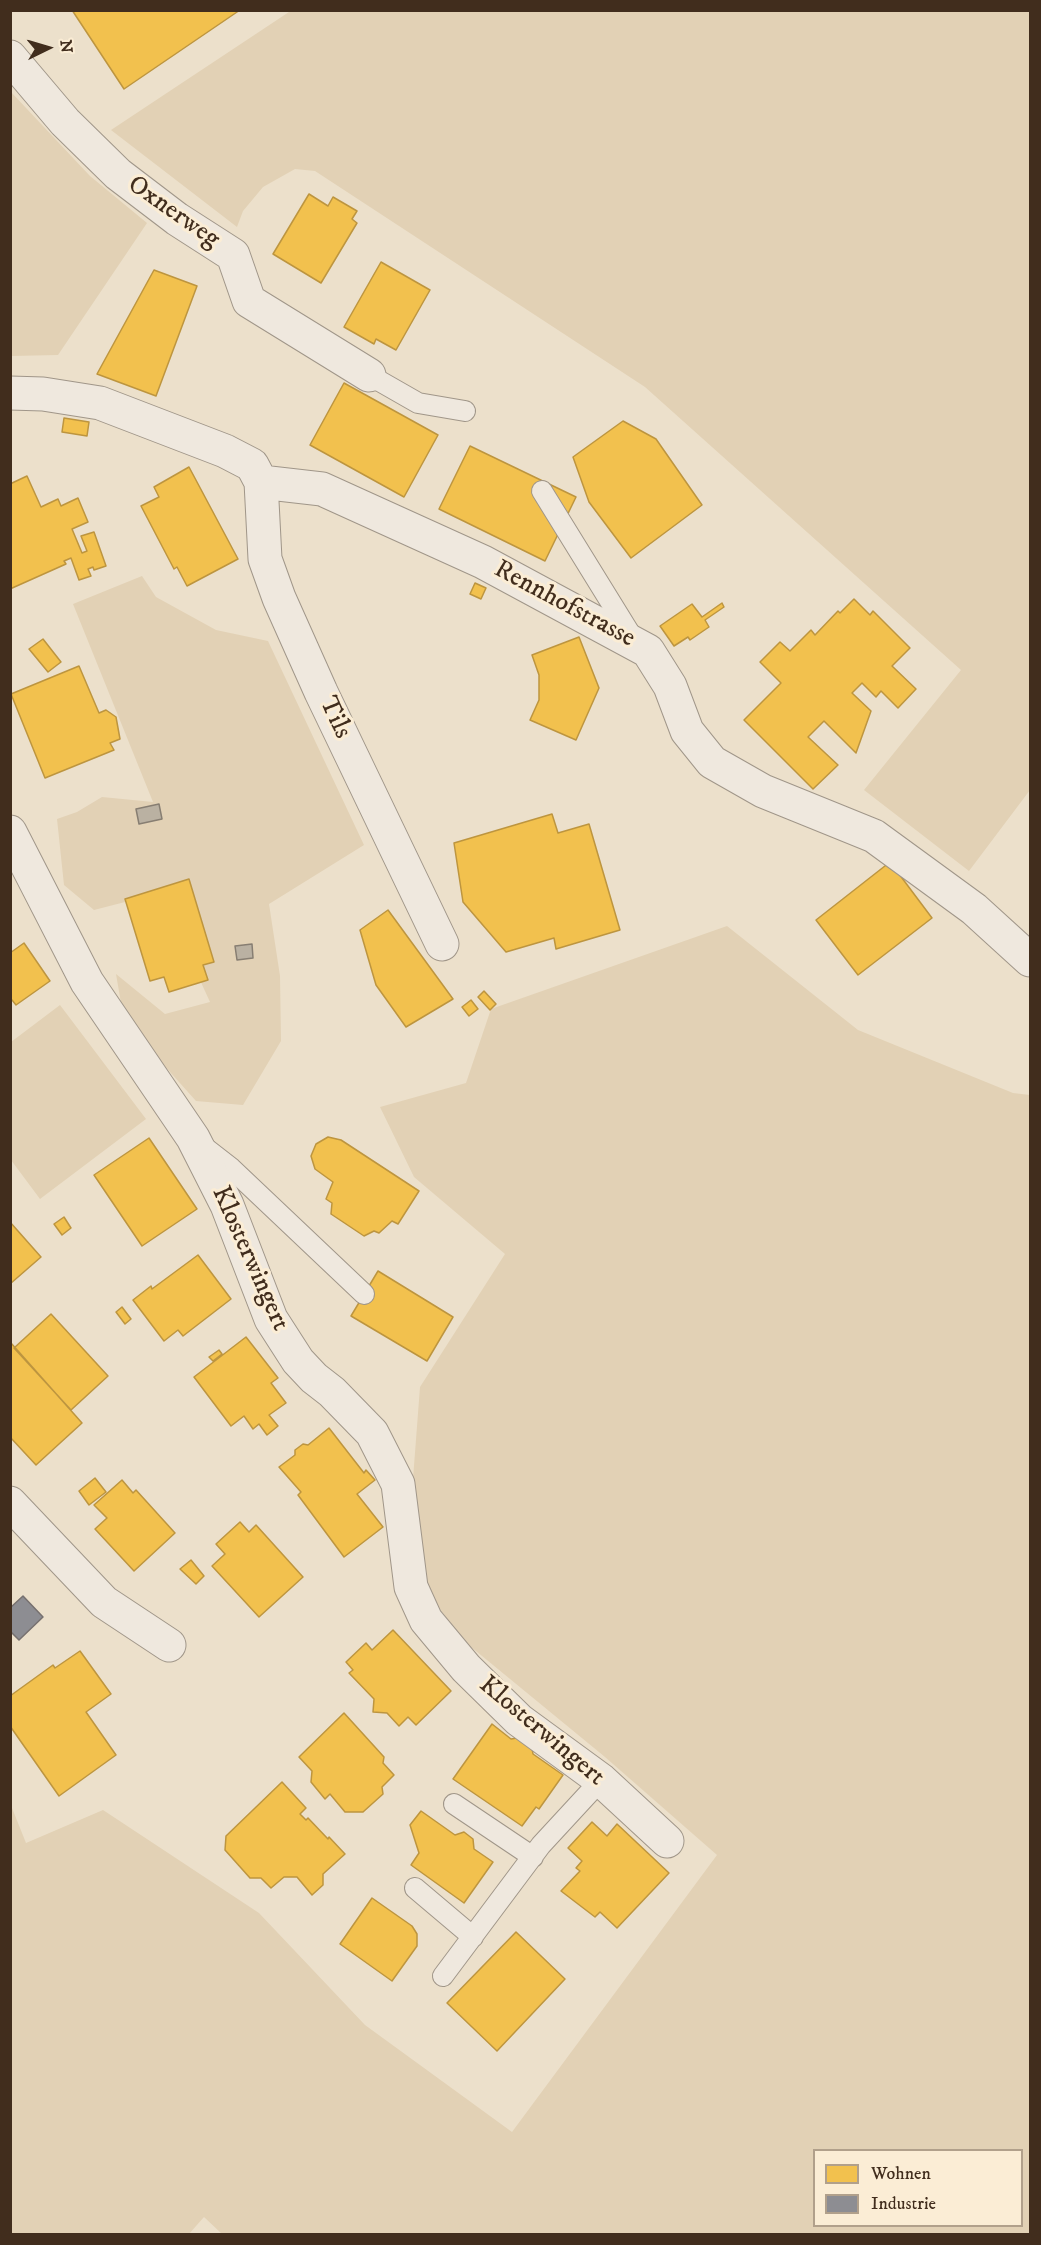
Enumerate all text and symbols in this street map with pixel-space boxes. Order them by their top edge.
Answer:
north arrow [18,18,78,78]
text: N [55,39,76,54]
street label: Oxnerweg [121,170,225,256]
street label: Rennhofstrasse [488,555,640,655]
street label: Tils [311,692,357,744]
street label: Klosterwingert [203,1182,295,1336]
street label: Klosterwingert [472,1670,610,1794]
legend [813,2149,1023,2227]
text: Wohnen [871,2163,931,2185]
text: Industrie [871,2193,936,2215]

